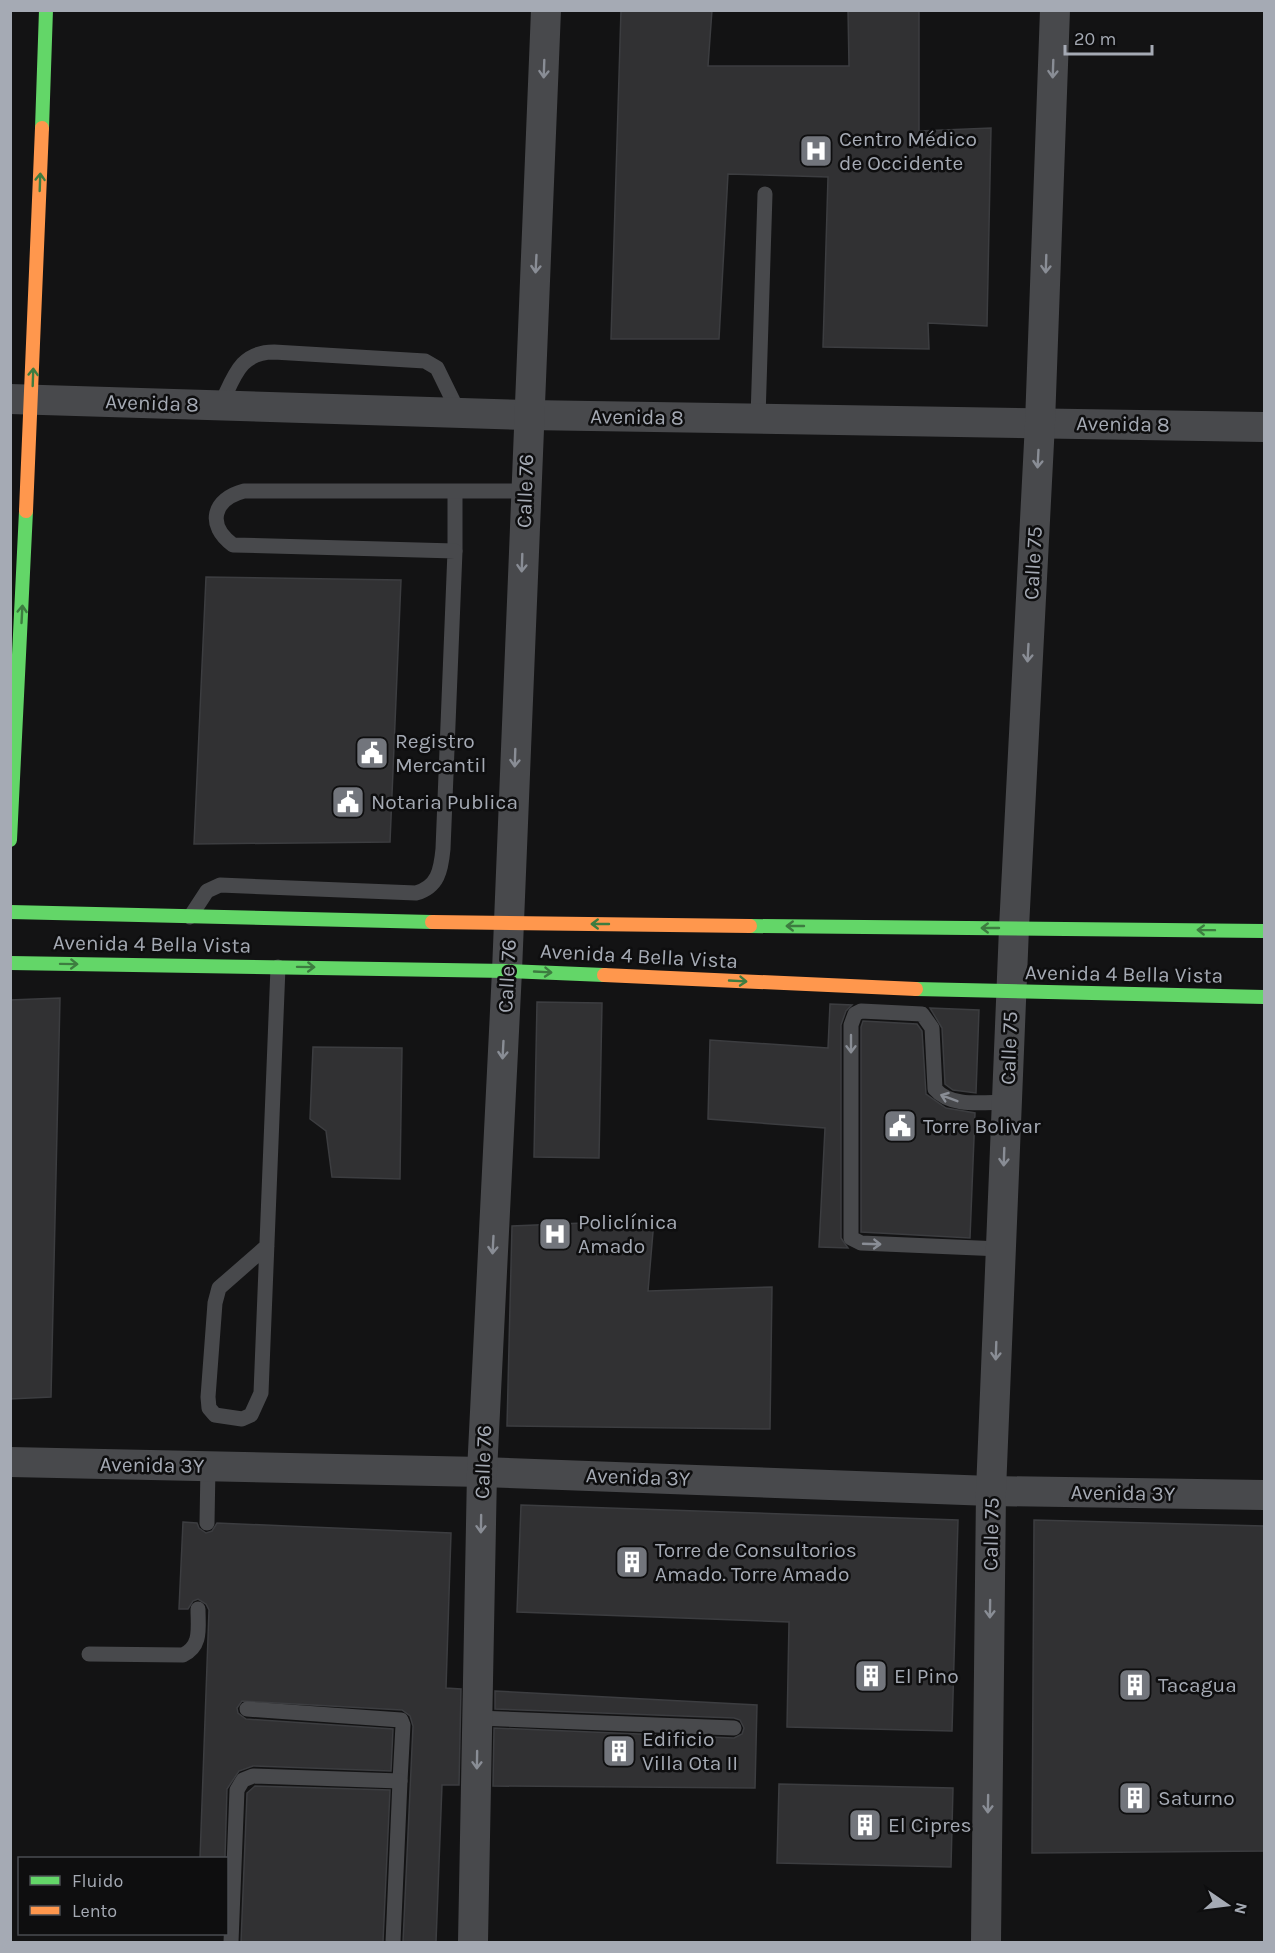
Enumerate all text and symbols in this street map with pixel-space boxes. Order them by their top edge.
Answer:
scale bar [1065,18,1152,56]
text: 20 m [1074,28,1116,50]
one-way arrow [538,58,549,78]
one-way arrow [1048,58,1059,78]
place label: Centro Médico de Occidente [839,127,977,175]
hospital icon: Centro Médico de Occidente [798,133,834,169]
one-way arrow [34,173,45,193]
one-way arrow [531,253,542,273]
one-way arrow [1041,253,1052,273]
one-way arrow [27,368,38,388]
street label: Avenida 8 [105,389,199,417]
street label: Avenida 8 [590,404,684,430]
street label: Avenida 8 [1076,411,1170,437]
one-way arrow [1033,448,1044,468]
street label: Calle 76 [512,454,538,528]
street label: Calle 75 [1019,526,1047,600]
one-way arrow [517,553,528,573]
one-way arrow [16,605,27,625]
one-way arrow [1023,643,1034,663]
place label: Registro Mercantil [395,729,486,777]
public building icon: Registro Mercantil [354,735,390,771]
one-way arrow [509,748,521,768]
public building icon: Notaria Publica [330,784,366,820]
place label: Notaria Publica [371,790,518,814]
one-way arrow [591,919,611,930]
one-way arrow [786,920,806,932]
one-way arrow [981,922,1001,933]
one-way arrow [1197,924,1217,936]
street label: Avenida 4 Bella Vista [53,930,251,958]
street label: Calle 76 [493,938,521,1014]
street label: Avenida 4 Bella Vista [539,939,739,973]
one-way arrow [58,958,78,969]
street label: Avenida 4 Bella Vista [1025,960,1223,988]
one-way arrow [295,961,315,973]
one-way arrow [532,967,552,978]
one-way arrow [727,975,747,986]
street label: Calle 75 [996,1011,1022,1085]
one-way arrow [845,1034,857,1054]
one-way arrow [498,1040,509,1060]
one-way arrow [940,1092,959,1103]
public building icon: Torre Bolivar [882,1108,918,1144]
place label: Torre Bolivar [923,1114,1041,1138]
one-way arrow [999,1146,1010,1166]
place label: Policlínica Amado [578,1210,678,1258]
hospital icon: Policlínica Amado [537,1216,573,1252]
one-way arrow [488,1234,499,1254]
one-way arrow [861,1238,881,1249]
one-way arrow [991,1341,1002,1361]
street label: Calle 76 [470,1425,496,1499]
street label: Avenida 3Y [99,1452,205,1478]
street label: Avenida 3Y [585,1463,691,1491]
street label: Avenida 3Y [1070,1480,1176,1506]
street label: Calle 75 [978,1497,1004,1571]
one-way arrow [475,1513,486,1533]
place label: Torre de Consultorios Amado. Torre Amado [655,1538,857,1586]
building icon: Torre de Consultorios Amado. Torre Amado [614,1544,650,1580]
one-way arrow [984,1599,996,1619]
building icon: El Pino [853,1658,889,1694]
place label: El Pino [894,1664,959,1688]
building icon: Tacagua [1117,1667,1153,1703]
place label: Tacagua [1158,1673,1237,1697]
place label: Edificio Villa Ota II [642,1727,738,1775]
building icon: Edificio Villa Ota II [601,1733,637,1769]
one-way arrow [471,1750,482,1770]
building icon: Saturno [1117,1780,1153,1816]
place label: Saturno [1158,1786,1235,1810]
one-way arrow [982,1794,994,1814]
building icon: El Cipres [847,1807,883,1843]
place label: El Cipres [888,1813,972,1837]
legend [18,1857,228,1935]
text: Fluido [72,1870,123,1892]
north arrow [1197,1875,1257,1935]
text: Lento [72,1900,117,1922]
text: N [1230,1901,1252,1916]

